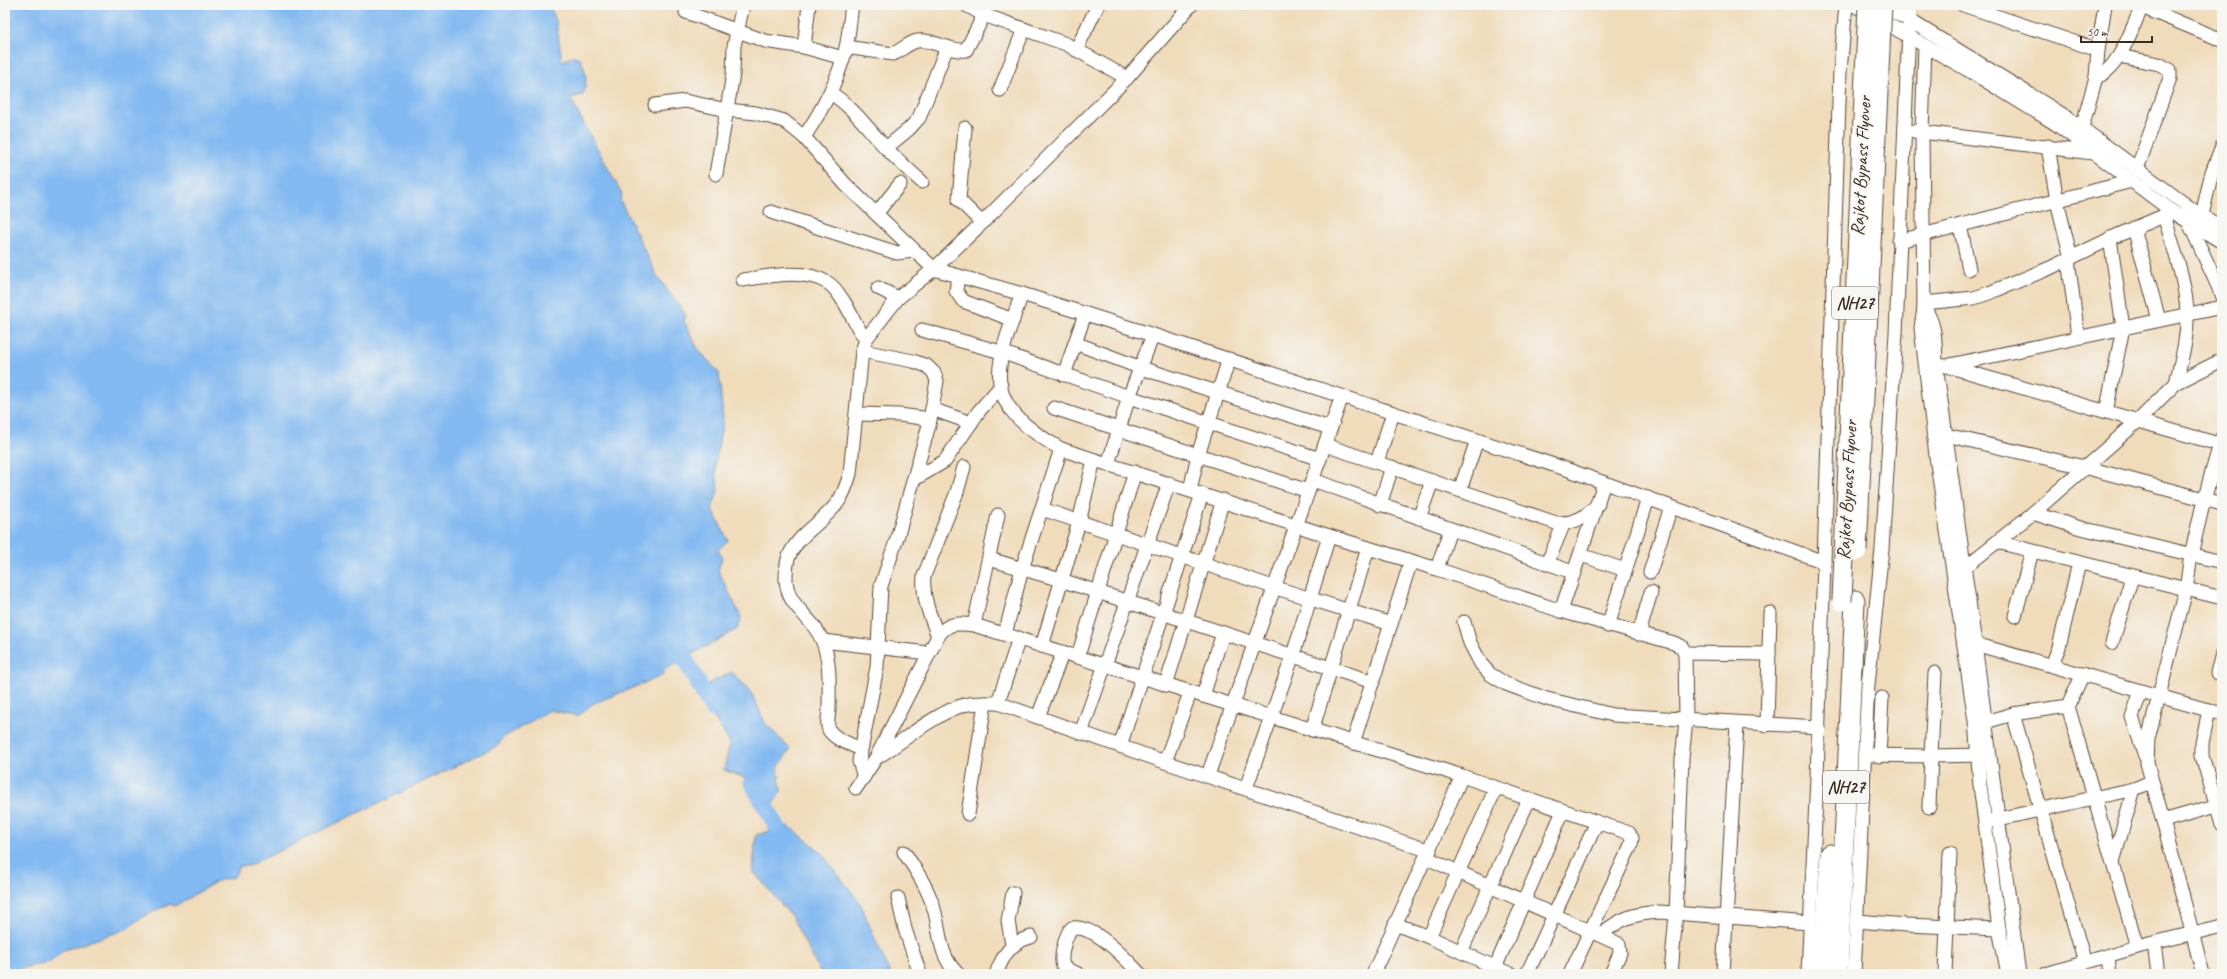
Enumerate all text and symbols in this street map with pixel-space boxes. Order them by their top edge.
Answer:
scale bar [2081,18,2152,44]
text: 50 m [2087,24,2109,40]
street label: Rajkot Bypass Flyover [1845,94,1877,237]
road number: NH27 [1832,287,1878,319]
street label: Rajkot Bypass Flyover [1831,418,1863,561]
road number: NH27 [1823,771,1869,803]

